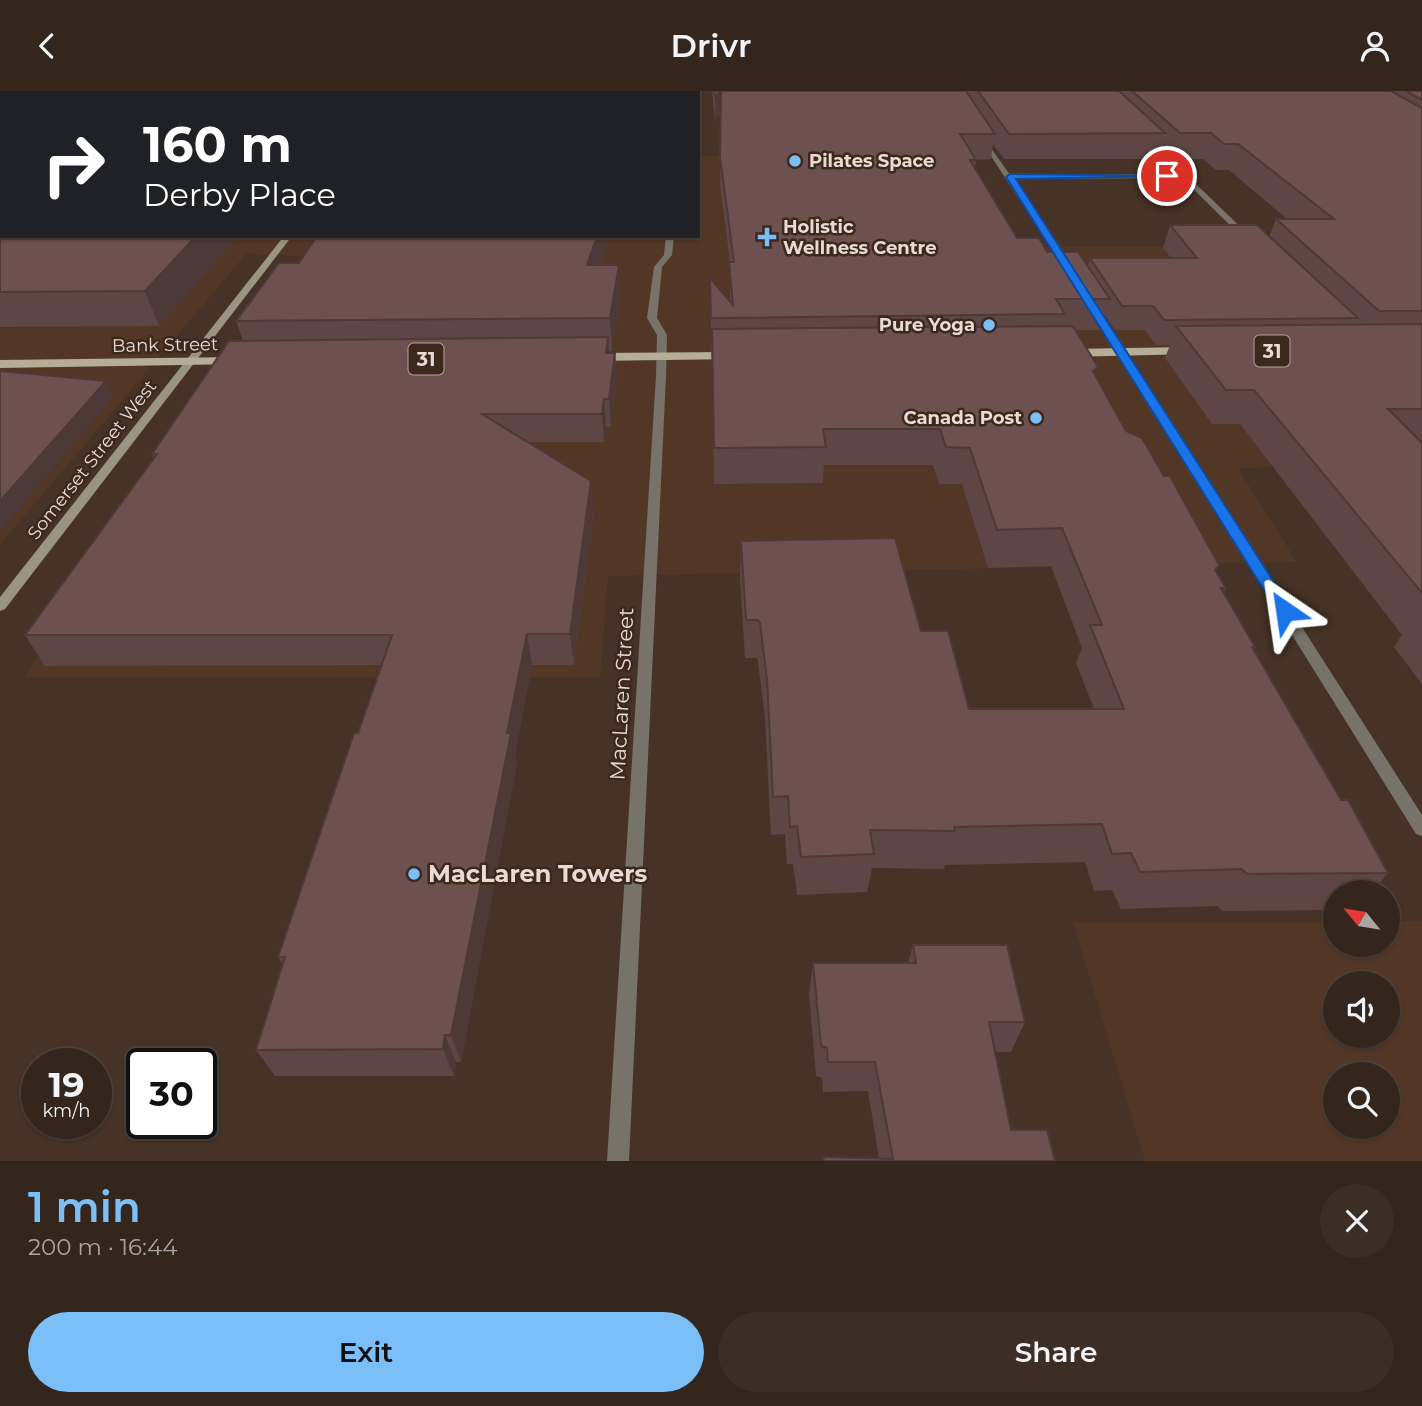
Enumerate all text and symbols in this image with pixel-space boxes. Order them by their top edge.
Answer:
text: Drivr [671,26,751,65]
icon: back [28,27,66,65]
icon: person [1356,27,1394,65]
text: 160 m [143,115,292,174]
icon: right [28,119,119,210]
pin [1137,146,1197,206]
place label: Pilates Space [809,150,934,172]
marker: Pilates Space [787,153,803,169]
icon: arrive [1148,157,1186,195]
text: Derby Place [143,175,336,214]
place label: Holistic Wellness Centre [783,216,937,259]
marker: Holistic Wellness Centre [757,227,777,247]
place label: Pure Yoga [879,314,975,336]
marker: Pure Yoga [981,317,997,333]
street label: Bank Street [112,333,218,357]
road number: 31 [1254,335,1290,367]
road number: 31 [408,343,444,375]
street label: Somerset Street West [23,376,161,544]
place label: Canada Post [904,407,1022,429]
marker: Canada Post [1028,410,1044,426]
position arrow [1248,574,1322,648]
street label: MacLaren Street [604,607,639,781]
place label: MacLaren Towers [428,859,648,888]
marker: MacLaren Towers [406,866,422,882]
north arrow [1323,880,1400,957]
map controls [1323,880,1400,1139]
button: sound [1323,971,1400,1048]
speed limit sign: 30 [126,1048,217,1139]
button: search [1323,1062,1400,1139]
text: 19 [48,1063,85,1106]
text: km/h [42,1100,91,1122]
text: 1 min [28,1181,141,1233]
button: close [1320,1184,1394,1258]
text: 200 m · 16:44 [28,1233,177,1261]
button: Exit [28,1312,704,1392]
button: Share [718,1312,1394,1392]

